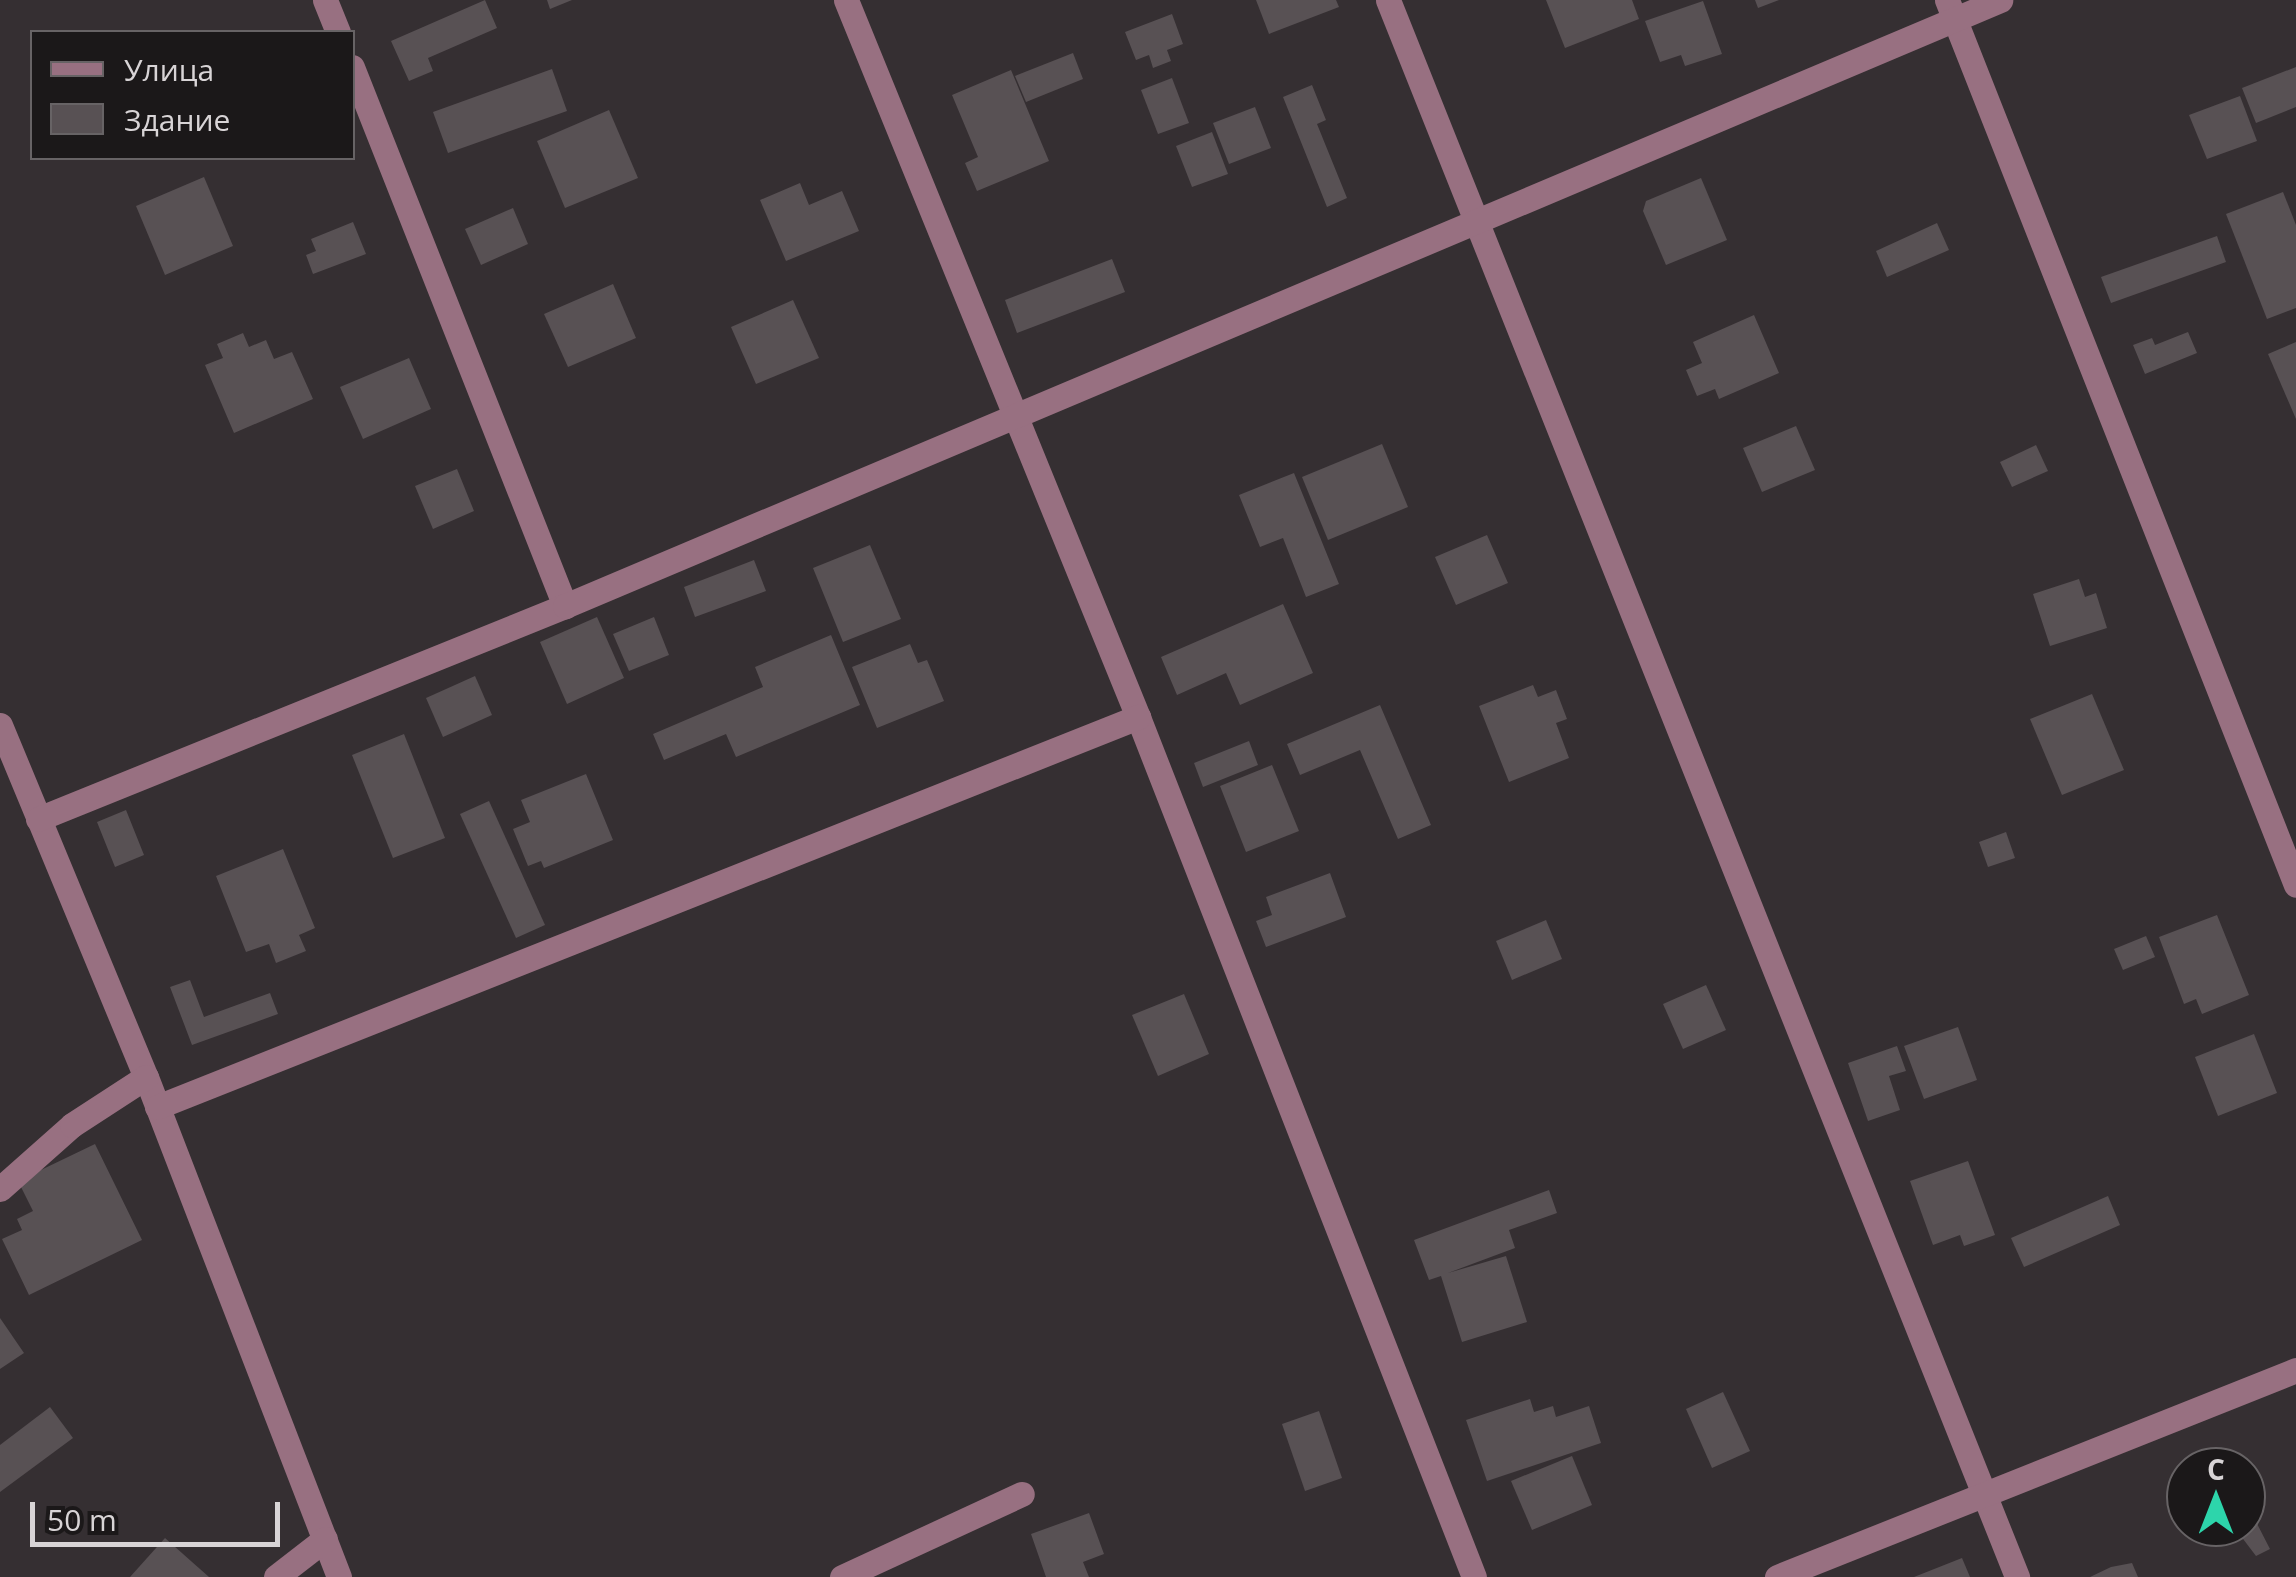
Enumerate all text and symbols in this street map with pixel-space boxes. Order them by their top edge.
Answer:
legend [30,30,355,160]
text: Улица [124,49,214,90]
text: Здание [124,99,230,140]
north arrow [2166,1447,2266,1547]
text: С [2207,1450,2225,1488]
scale bar [35,1482,285,1544]
text: 50 m [47,1499,117,1540]

